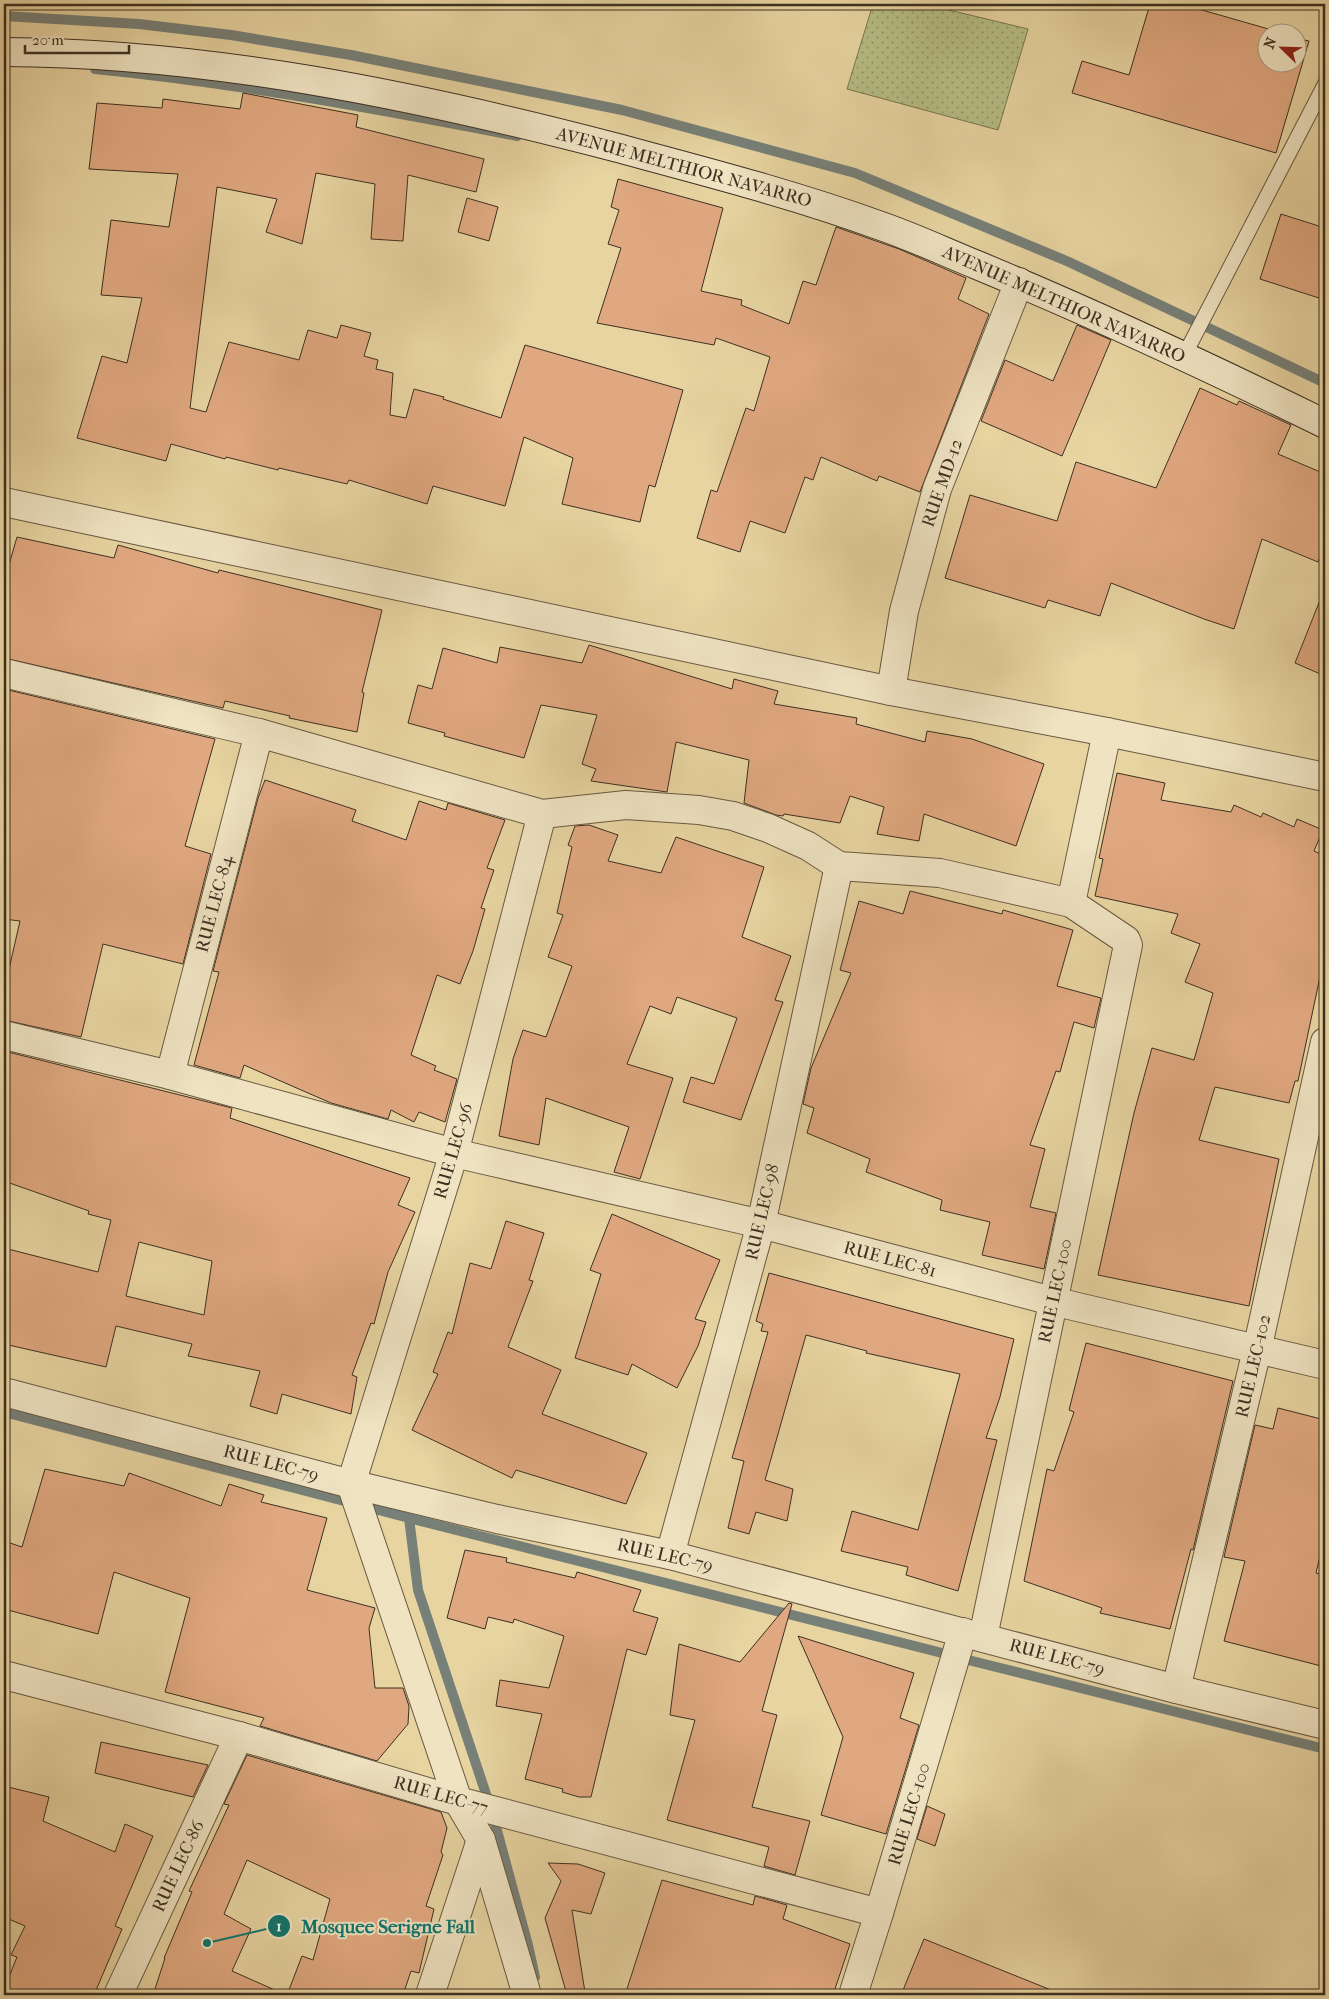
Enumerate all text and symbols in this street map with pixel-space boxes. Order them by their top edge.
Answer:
scale bar [25,22,129,54]
north arrow [1256,22,1306,72]
text: 20 m [32,31,64,49]
text: N [1261,35,1281,51]
street label: AVENUE MELTHIOR NAVARRO [553,123,814,212]
street label: AVENUE MELTHIOR NAVARRO [938,241,1188,368]
street label: RUE MD-12 [918,436,967,530]
street label: RUE LEC-84 [191,853,238,955]
street label: RUE LEC-96 [430,1100,477,1202]
street label: RUE LEC-98 [741,1162,784,1262]
street label: RUE LEC-81 [841,1237,939,1282]
street label: RUE LEC-100 [1034,1237,1077,1345]
street label: RUE LEC-102 [1231,1312,1276,1420]
street label: RUE LEC-79 [221,1441,321,1486]
street label: RUE LEC-79 [615,1534,715,1577]
street label: RUE LEC-79 [1007,1635,1107,1680]
street label: RUE LEC-100 [884,1760,935,1868]
street label: RUE LEC-77 [391,1772,491,1819]
street label: RUE LEC-86 [148,1817,209,1915]
callout: Mosquee Serigne Fall [266,1909,485,1943]
text: Mosquee Serigne Fall [300,1916,476,1938]
text: 1 [276,1917,282,1935]

